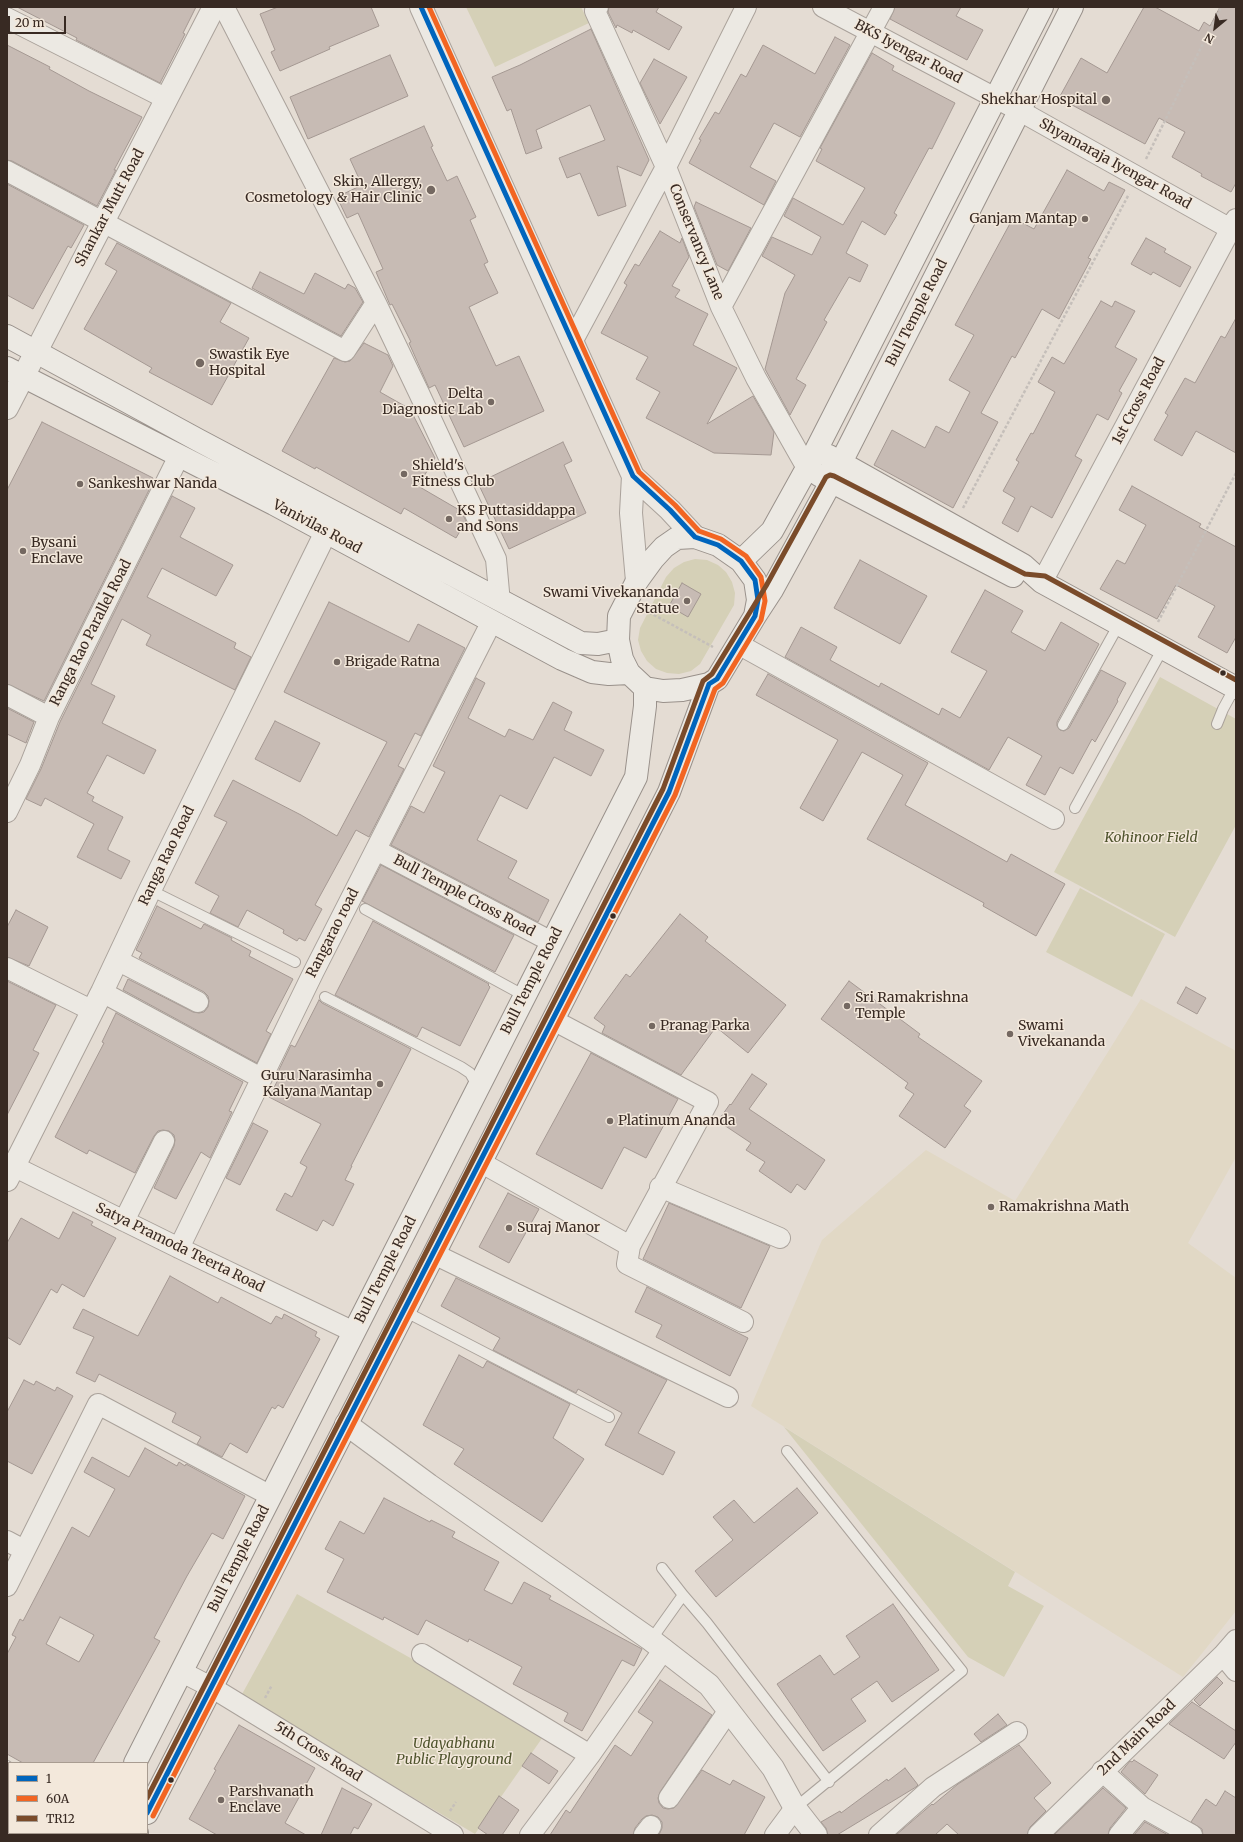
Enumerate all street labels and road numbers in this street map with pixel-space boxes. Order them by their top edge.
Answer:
street label: BKS Iyengar Road [851,17,965,87]
street label: Shyamaraja Iyengar Road [1036,115,1194,213]
street label: Shankar Mutt Road [72,146,148,270]
street label: Conservancy Lane [665,182,727,302]
street label: Bull Temple Road [883,257,951,369]
street label: 1st Cross Road [1109,355,1169,447]
street label: Vanivilas Road [270,497,364,557]
street label: Ranga Rao Parallel Road [47,557,135,709]
street label: Ranga Rao Road [136,804,198,908]
street label: Bull Temple Cross Road [390,852,538,940]
street label: Rangarao road [303,886,363,980]
street label: Bull Temple Road [498,925,566,1037]
street label: Satya Pramoda Teerta Road [93,1200,267,1296]
street label: Bull Temple Road [352,1214,420,1326]
street label: Bull Temple Road [205,1503,273,1615]
street label: 2nd Main Road [1095,1697,1179,1779]
street label: 5th Cross Road [271,1718,365,1786]

